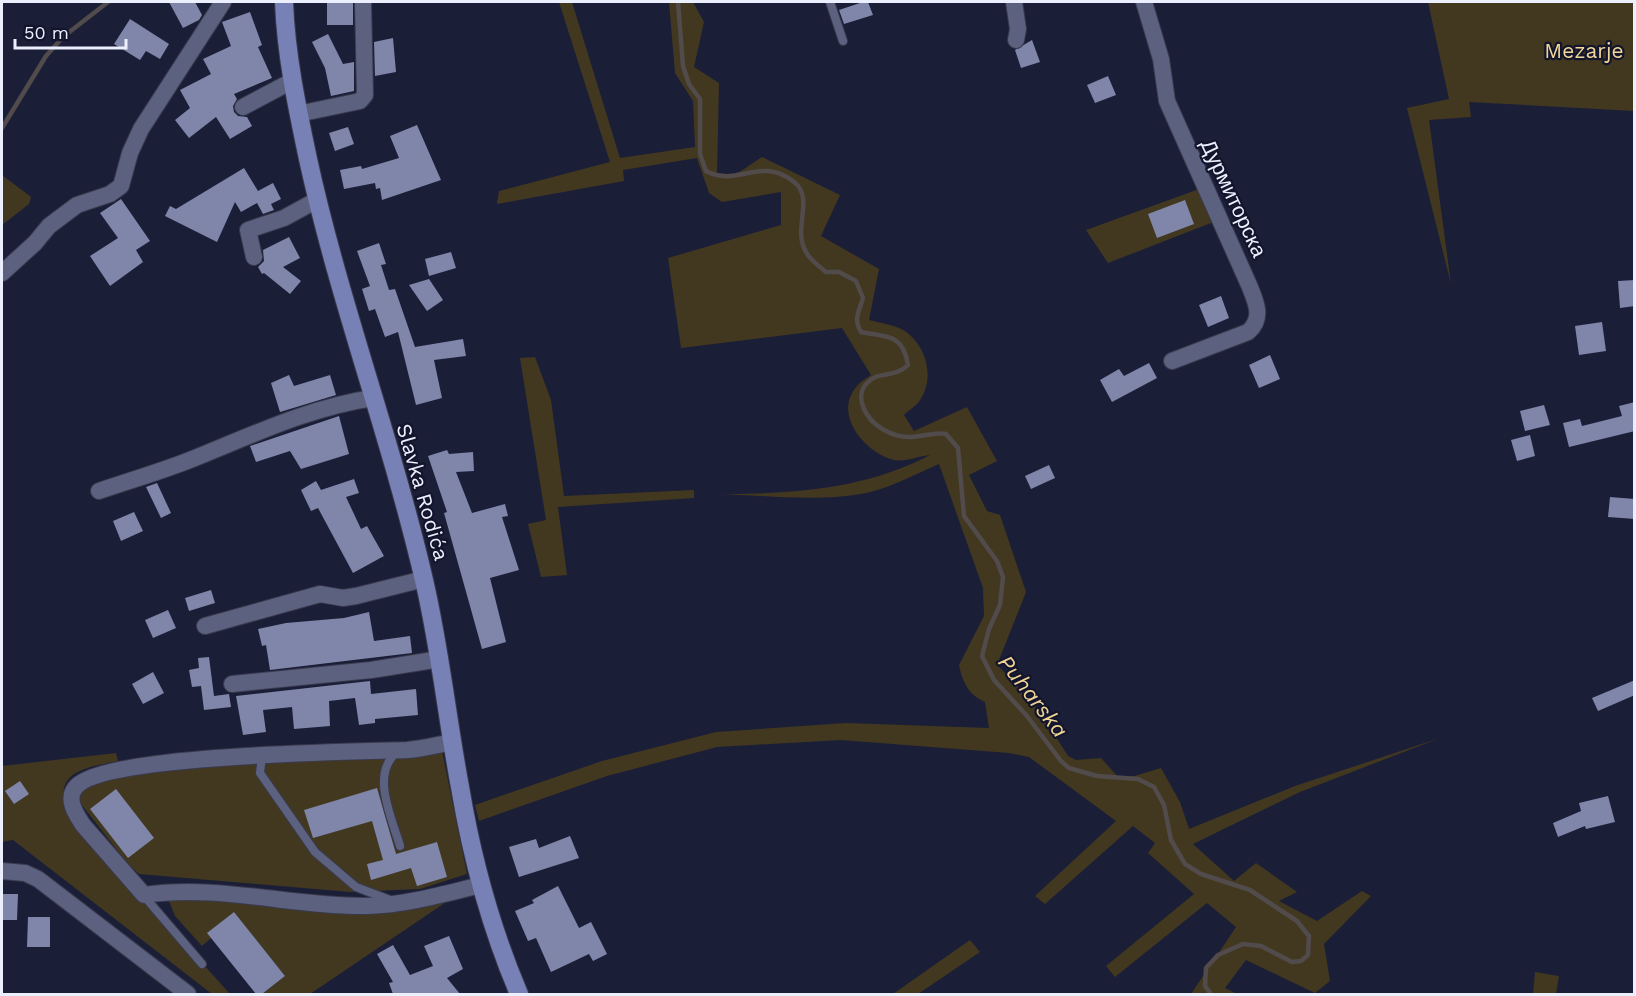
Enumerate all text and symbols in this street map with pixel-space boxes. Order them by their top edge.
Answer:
scale bar [15,12,126,50]
text: 50 m [24,22,69,43]
park label: Mezarje [1544,38,1624,63]
street label: Дурмиторска [1196,135,1272,261]
street label: Slavka Rodića [392,421,455,563]
water label: Puharska [993,650,1073,742]

